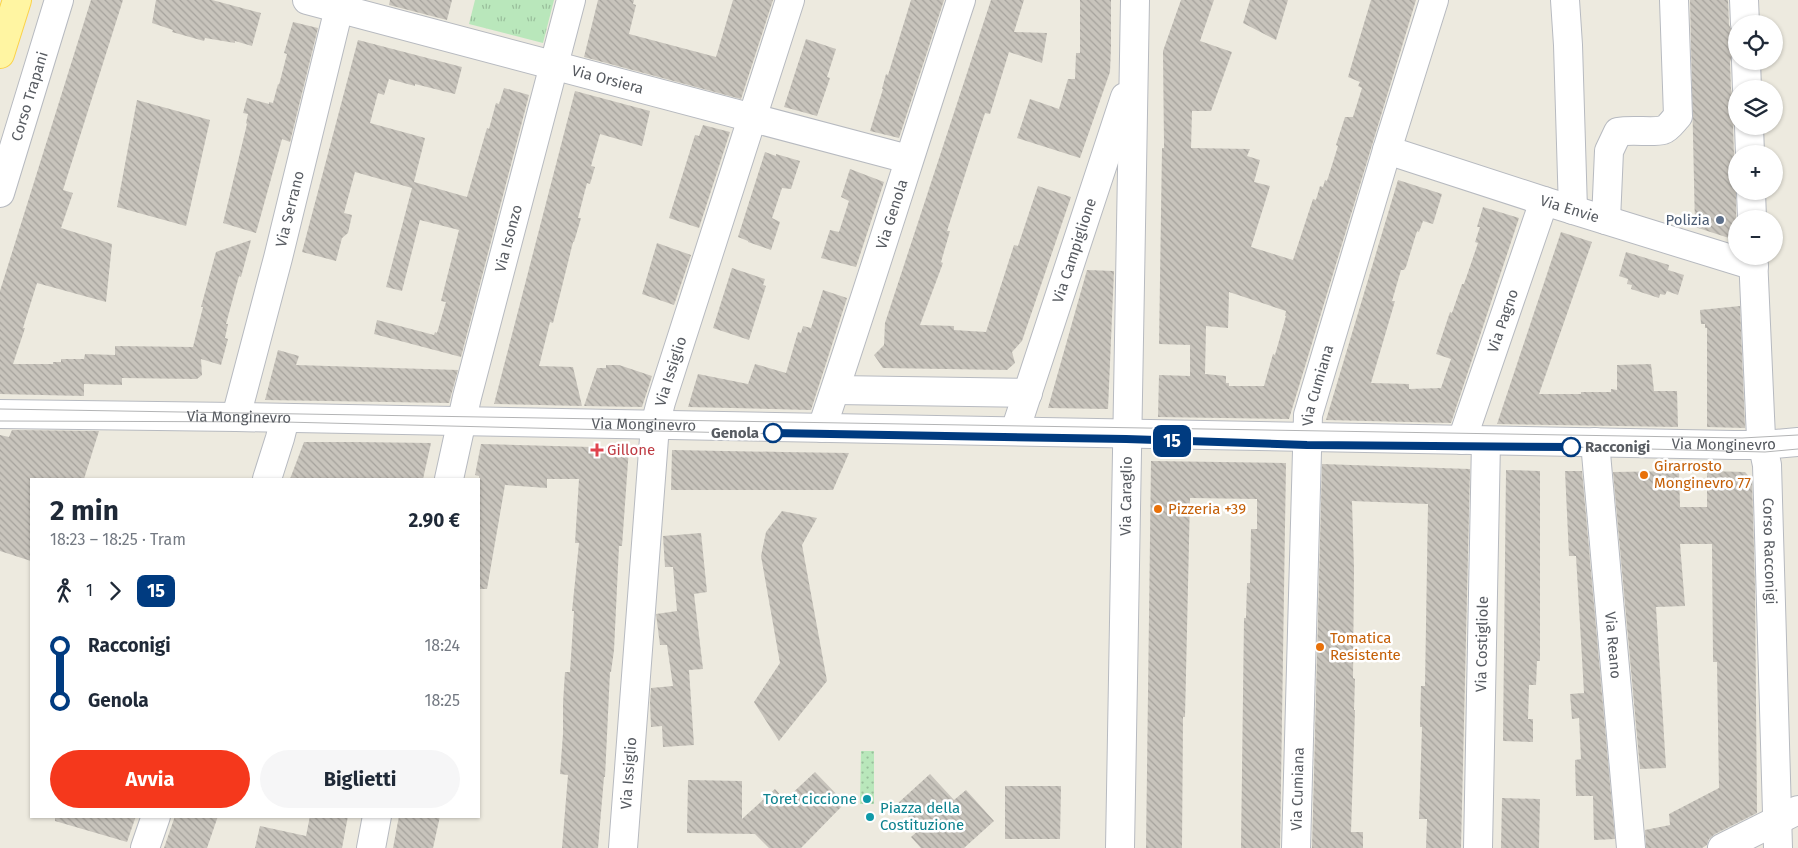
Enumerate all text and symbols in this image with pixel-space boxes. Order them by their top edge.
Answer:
map controls [1728,15,1783,265]
button: locate [1728,15,1783,70]
street label: Corso Trapani [7,49,52,143]
street label: Via Orsiera [570,61,646,98]
button: layers [1728,80,1783,135]
button: + [1728,145,1783,200]
street label: Via Serrano [272,169,308,249]
street label: Via Genola [872,177,912,251]
street label: Via Envie [1538,191,1602,227]
street label: Via Campiglione [1049,196,1100,305]
street label: Via Isonzo [491,203,526,274]
button: − [1728,210,1783,265]
place label: Polizia [1665,211,1710,229]
marker: Polizia [1714,214,1726,226]
street label: Via Pagno [1484,287,1522,355]
street label: Via Issiglio [651,334,690,408]
street label: Via Cumiana [1299,343,1337,426]
street label: Via Monginevro [187,407,291,427]
street label: Via Monginevro [592,415,696,435]
marker: Genola [763,423,783,443]
place label: Genola [711,424,759,442]
line badge: 15 [1150,425,1194,457]
text: 15 [1163,430,1181,452]
street label: Via Monginevro [1671,435,1777,454]
marker: Racconigi [1561,437,1581,457]
place label: Racconigi [1585,438,1650,456]
place label: Gillone [607,441,655,459]
marker: Gillone [591,444,603,456]
street label: Via Caraglio [1117,456,1136,536]
place label: Girarrosto Monginevro 77 [1654,457,1751,492]
marker: Girarrosto Monginevro 77 [1638,469,1650,481]
text: 2 min [50,494,119,527]
street label: Corso Racconigi [1759,497,1780,605]
place label: Pizzeria +39 [1168,500,1246,518]
marker: Pizzeria +39 [1152,503,1164,515]
text: 2.90 € [409,509,460,532]
text: 18:23 – 18:25 · Tram [50,530,186,549]
icon: walk [50,577,78,605]
icon: forward [101,577,129,605]
text: 15 [147,580,165,602]
text: 1 [86,581,93,600]
street label: Via Costigliole [1472,596,1492,692]
street label: Via Reano [1601,611,1625,680]
place label: Tomatica Resistente [1330,629,1401,664]
text: Racconigi [88,634,171,657]
text: 18:24 [424,636,460,655]
marker: Tomatica Resistente [1314,641,1326,653]
text: Genola [88,689,149,712]
text: 18:25 [424,691,460,710]
street label: Via Issiglio [617,736,640,810]
street label: Via Cumiana [1287,747,1308,831]
button: Avvia [50,750,250,808]
button: Biglietti [260,750,460,808]
place label: Toret ciccione [763,790,857,808]
marker: Toret ciccione [861,793,873,805]
place label: Piazza della Costituzione [880,799,964,834]
marker: Piazza della Costituzione [864,811,876,823]

